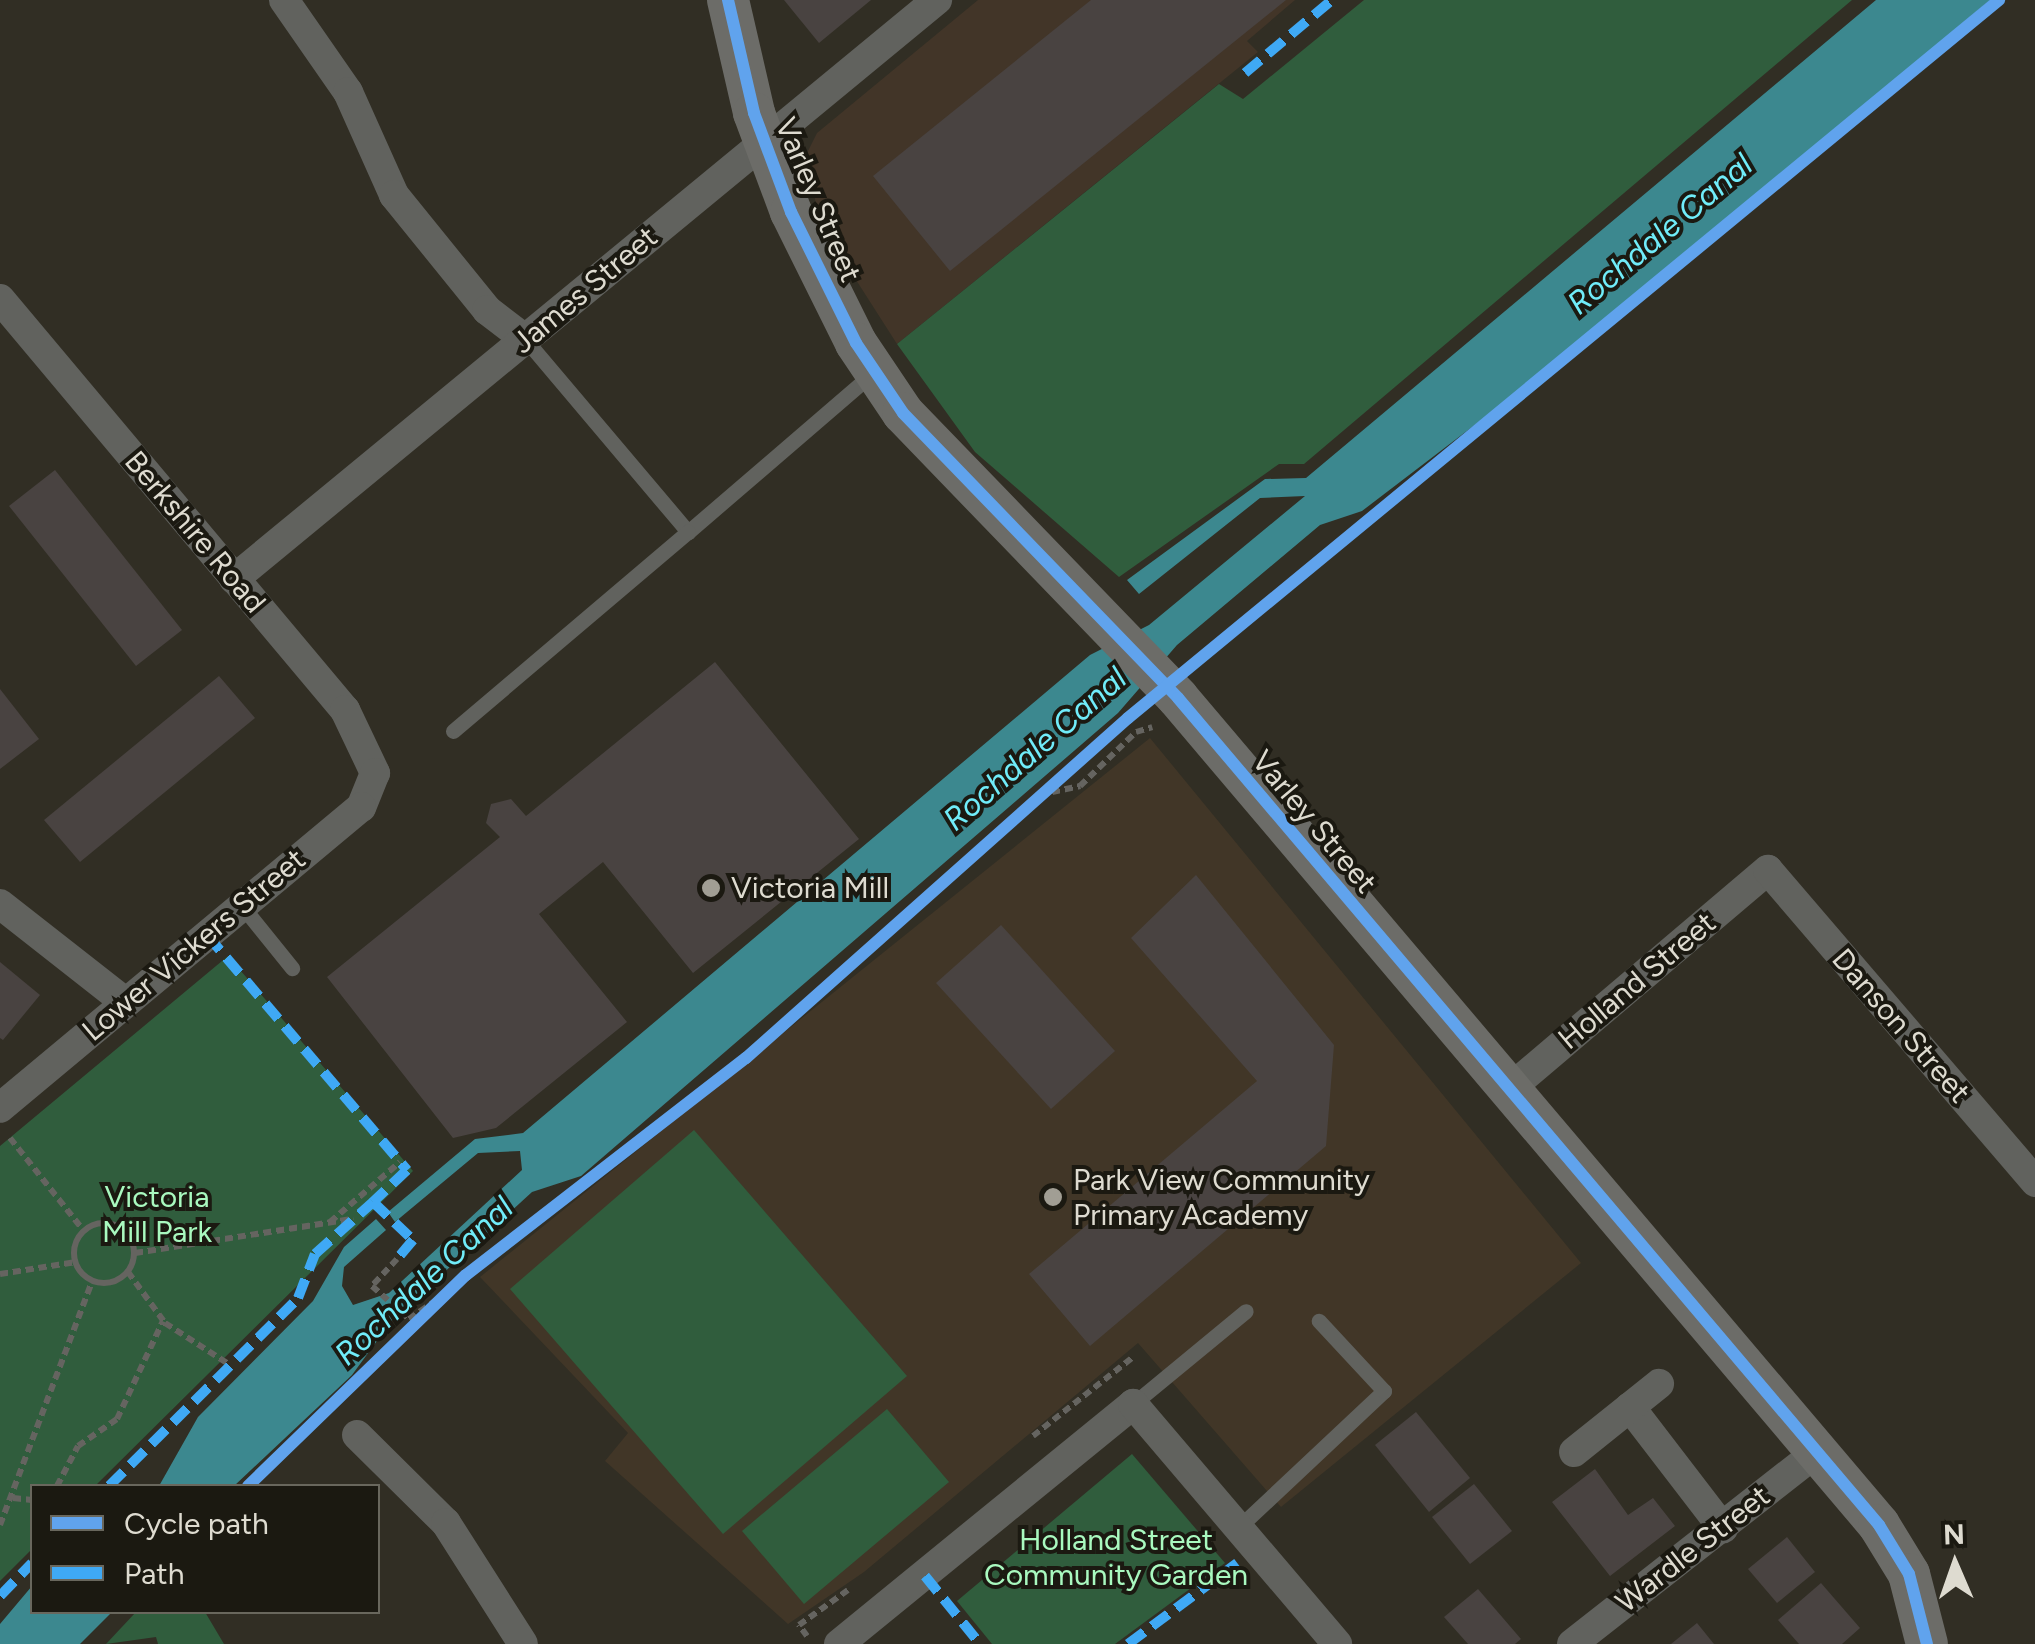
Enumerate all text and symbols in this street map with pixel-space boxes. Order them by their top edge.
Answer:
street label: Varley Street [767,113,869,287]
water label: Rochdale Canal [1560,146,1760,322]
street label: James Street [505,219,665,361]
street label: Berkshire Road [117,444,273,620]
water label: Rochdale Canal [936,659,1134,839]
street label: Varley Street [1244,743,1384,901]
street label: Lower Vickers Street [75,841,313,1049]
place label: Victoria Mill [731,870,889,906]
marker: Victoria Mill [700,877,722,899]
street label: Holland Street [1551,905,1723,1057]
street label: Danson Street [1824,942,1978,1110]
place label: Park View Community Primary Academy [1073,1162,1370,1232]
park label: Victoria Mill Park [102,1179,212,1250]
marker: Park View Community Primary Academy [1042,1186,1064,1208]
water label: Rochdale Canal [327,1189,521,1373]
street label: Wardle Street [1609,1478,1777,1620]
legend [30,1484,380,1614]
text: Cycle path [124,1505,269,1542]
north arrow [1905,1514,2005,1614]
text: N [1943,1517,1965,1551]
park label: Holland Street Community Garden [984,1522,1248,1592]
text: Path [124,1555,184,1592]

